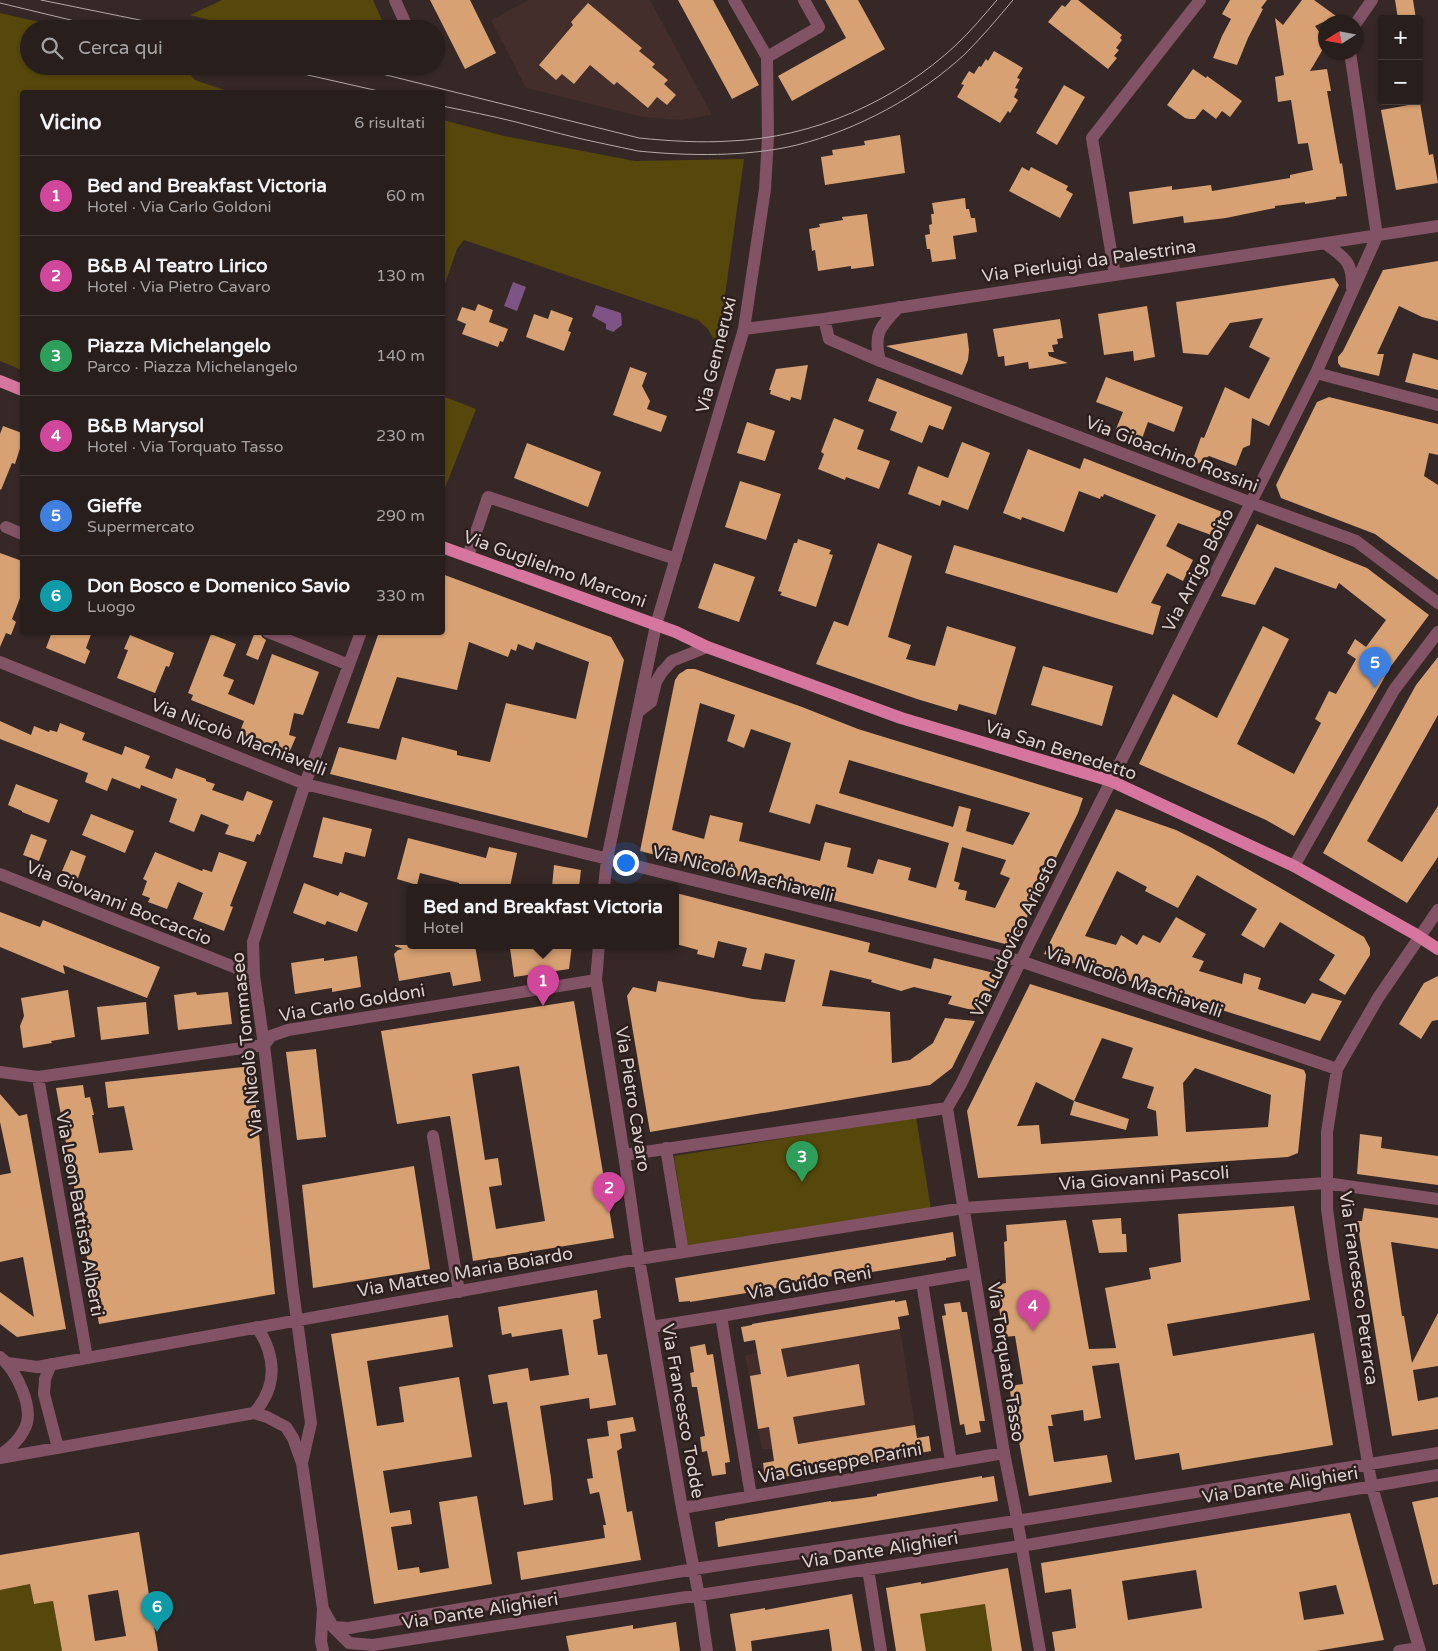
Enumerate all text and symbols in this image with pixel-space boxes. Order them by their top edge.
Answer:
north arrow [1318,15,1363,60]
map controls [1378,15,1423,105]
button: + [1378,15,1423,60]
search box [20,20,445,75]
icon: search [38,34,66,62]
text: Cerca qui [78,37,163,59]
button: − [1378,60,1423,105]
text: Vicino [40,110,102,135]
text: 6 risultati [354,113,425,133]
text: Bed and Breakfast Victoria [87,175,327,197]
text: 1 [51,186,61,206]
text: 60 m [386,186,425,206]
text: Hotel · Via Carlo Goldoni [87,197,272,217]
street label: Via Pierluigi da Palestrina [981,235,1197,287]
text: B&B Al Teatro Lirico [87,255,268,277]
text: 2 [51,266,61,286]
text: 130 m [376,266,425,286]
text: Hotel · Via Pietro Cavaro [87,277,271,297]
street label: Via Genneruxi [691,294,741,416]
text: Piazza Michelangelo [87,335,271,357]
text: 3 [51,346,61,366]
text: 140 m [376,346,425,366]
text: Parco · Piazza Michelangelo [87,357,298,377]
street label: Via Gioachino Rossini [1082,411,1262,497]
text: B&B Marysol [87,415,204,437]
text: 4 [51,426,61,446]
text: 230 m [376,426,425,446]
text: Hotel · Via Torquato Tasso [87,437,284,457]
text: Gieffe [87,495,142,517]
street label: Via Arrigo Boito [1157,505,1239,635]
text: 5 [51,506,61,526]
text: 290 m [376,506,425,526]
text: Supermercato [87,517,194,537]
street label: Via Guglielmo Marconi [460,526,650,612]
text: Don Bosco e Domenico Savio [87,575,350,597]
text: 6 [51,586,61,606]
text: 330 m [376,586,425,606]
text: Luogo [87,597,136,617]
pin: 5 [1359,647,1391,688]
street label: Via Nicolò Machiavelli [148,693,330,781]
street label: Via San Benedetto [982,715,1140,785]
street label: Via Nicolò Machiavelli [650,841,836,907]
your location [613,850,639,876]
street label: Via Ludovico Ariosto [965,853,1063,1021]
street label: Via Giovanni Boccaccio [23,856,215,950]
popup [407,884,679,949]
text: Bed and Breakfast Victoria [423,896,663,918]
text: Hotel [423,918,464,938]
street label: Via Nicolò Machiavelli [1042,941,1226,1023]
street label: Via Nicolò Tommaseo [226,951,268,1137]
pin: 1 [527,965,559,1006]
street label: Via Carlo Goldoni [277,979,427,1027]
street label: Via Pietro Cavaro [611,1025,655,1173]
street label: Via Leon Battista Alberti [51,1110,109,1318]
pin: 3 [786,1141,818,1182]
street label: Via Giovanni Pascoli [1058,1161,1230,1195]
pin: 2 [593,1172,625,1213]
street label: Via Francesco Petrarca [1334,1190,1384,1386]
street label: Via Matteo Maria Boiardo [355,1242,575,1302]
street label: Via Guido Reni [745,1261,873,1305]
street label: Via Torquato Tasso [983,1281,1029,1443]
pin: 4 [1017,1290,1049,1331]
street label: Via Francesco Todde [657,1322,709,1500]
street label: Via Giuseppe Parini [757,1438,923,1488]
street label: Via Dante Alighieri [1200,1462,1360,1508]
street label: Via Dante Alighieri [800,1527,960,1573]
street label: Via Dante Alighieri [400,1588,560,1634]
pin: 6 [141,1591,173,1632]

